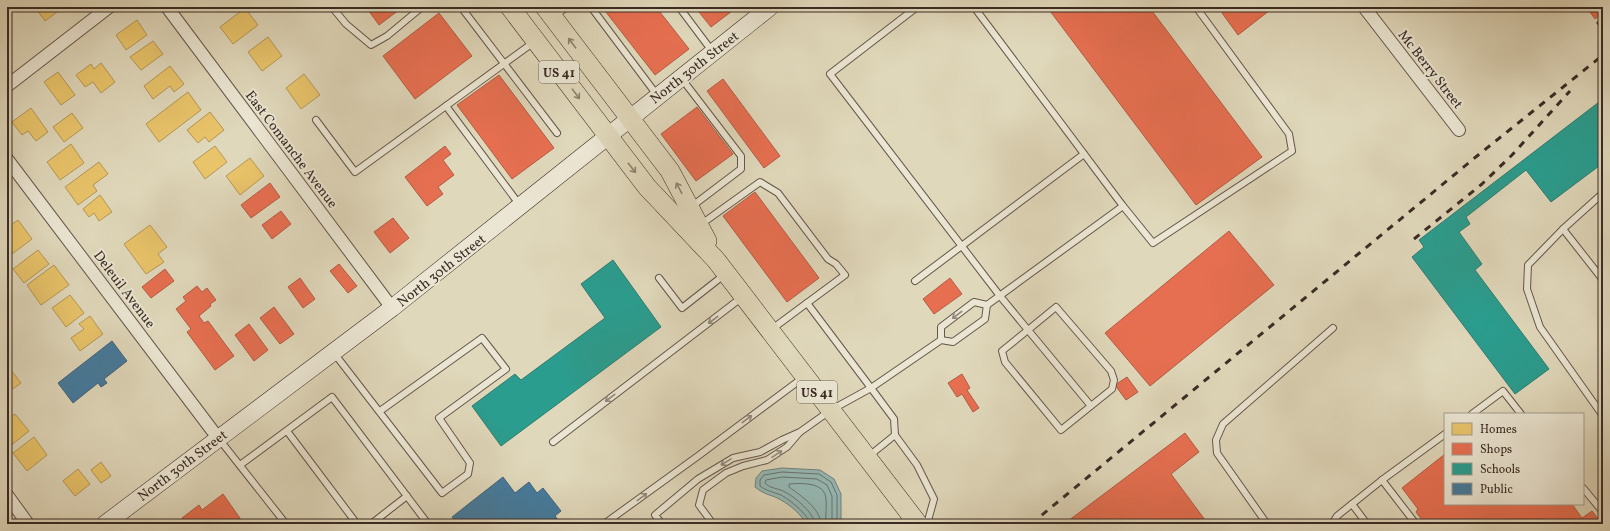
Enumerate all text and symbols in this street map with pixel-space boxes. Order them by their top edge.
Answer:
street label: Mc Berry Street [1393,26,1467,113]
street label: North 30th Street [647,27,743,109]
one-way arrow [568,37,577,48]
road number: US 41 [539,61,579,83]
street label: East Comanche Avenue [240,87,342,213]
one-way arrow [571,88,580,99]
one-way arrow [628,163,636,174]
one-way arrow [675,182,682,194]
street label: North 30th Street [394,230,490,312]
street label: Deleuil Avenue [88,247,159,333]
one-way arrow [952,311,963,319]
one-way arrow [708,316,719,324]
road number: US 41 [797,381,837,403]
one-way arrow [604,394,615,403]
legend [1444,413,1584,505]
one-way arrow [741,415,752,423]
text: Homes [1480,422,1517,438]
street label: North 30th Street [134,426,232,506]
text: Shops [1480,442,1512,458]
one-way arrow [772,449,783,458]
one-way arrow [721,458,732,466]
text: Schools [1480,462,1520,478]
text: Public [1480,482,1513,498]
one-way arrow [637,492,648,501]

